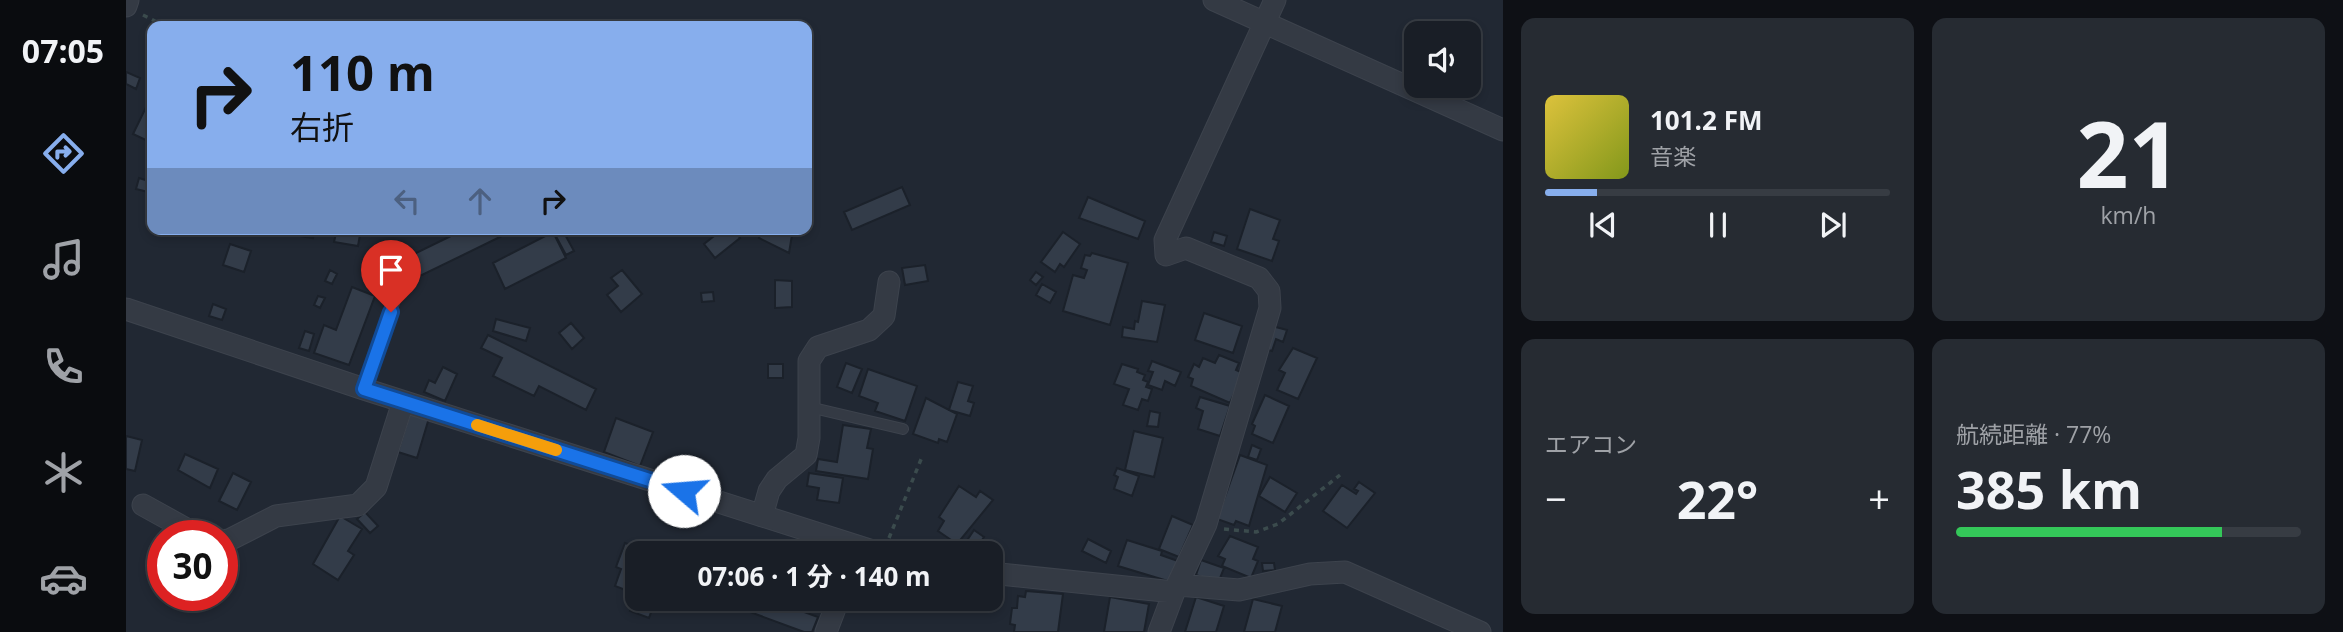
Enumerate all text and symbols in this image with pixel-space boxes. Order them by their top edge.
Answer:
map controls [1404,21,1481,98]
button: sound [1404,21,1481,98]
text: 07:05 [22,29,104,72]
text: 110 m [290,39,435,105]
icon: right [175,49,266,140]
text: 21 [2076,91,2181,215]
text: 101.2 FM [1650,102,1762,138]
text: 右折 [290,105,354,148]
icon: directions [39,129,88,178]
text: 音楽 [1650,140,1696,172]
icon: left [388,182,426,220]
icon: ahead [461,182,499,220]
icon: right [534,182,572,220]
text: km/h [2101,199,2156,231]
icon: previous [1584,206,1622,244]
icon: pause [1699,206,1737,244]
icon: next [1814,206,1852,244]
icon: music [39,235,88,284]
pin [361,240,421,312]
icon: arrive [372,251,410,289]
icon: phone [39,342,88,391]
text: 航続距離 · 77% [1956,418,2111,450]
text: エアコン [1545,428,1637,460]
icon: climate [39,448,88,497]
text: 385 km [1956,453,2142,524]
position arrow [647,454,721,528]
text: 22° [1677,463,1758,534]
text: − [1545,472,1567,524]
text: + [1868,472,1890,524]
speed limit sign: 30 [147,520,238,611]
icon: car [39,554,88,603]
text: 07:06 · 1 分 · 140 m [697,558,931,594]

